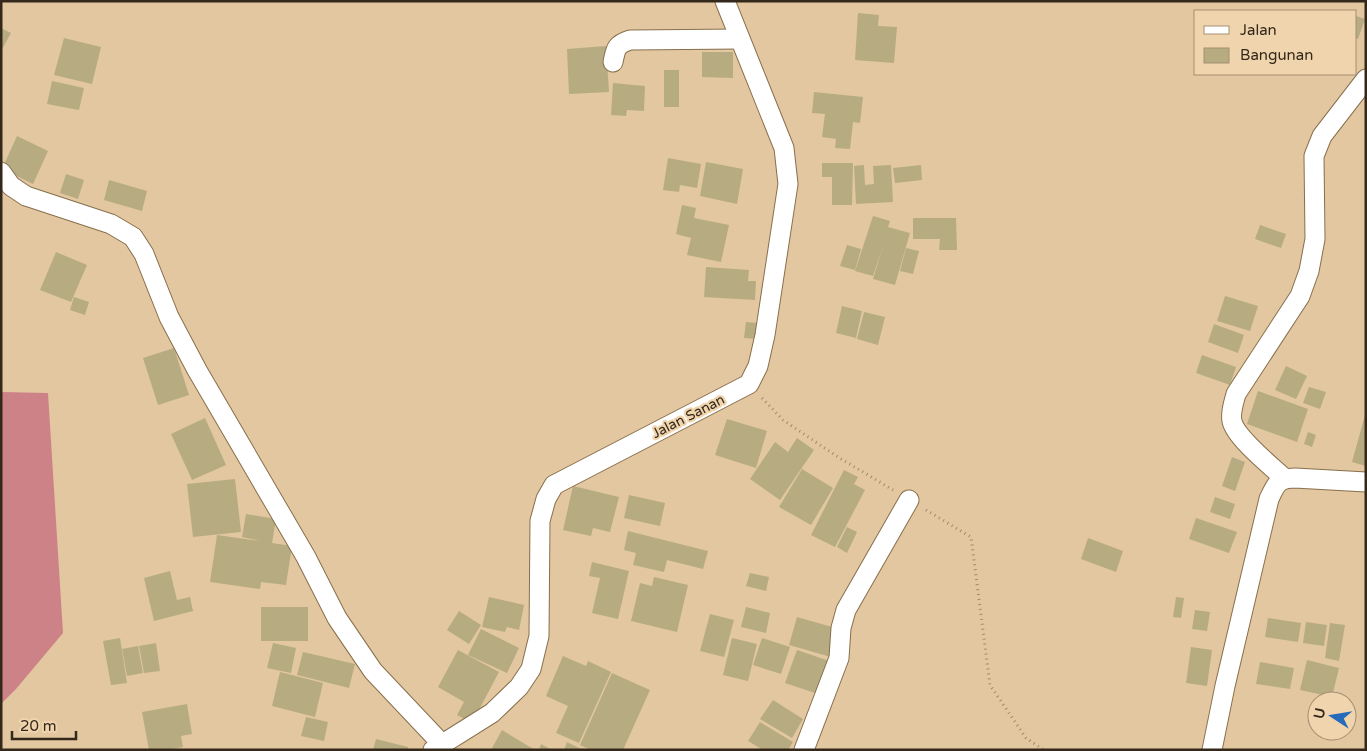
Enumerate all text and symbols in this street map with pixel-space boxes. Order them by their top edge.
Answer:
legend [1194,10,1357,75]
text: Jalan [1240,21,1277,39]
text: Bangunan [1240,46,1313,64]
street label: Jalan Sanan [649,391,727,442]
north arrow [1307,691,1357,741]
text: U [1310,706,1329,720]
scale bar [12,708,76,740]
text: 20 m [20,717,57,735]

